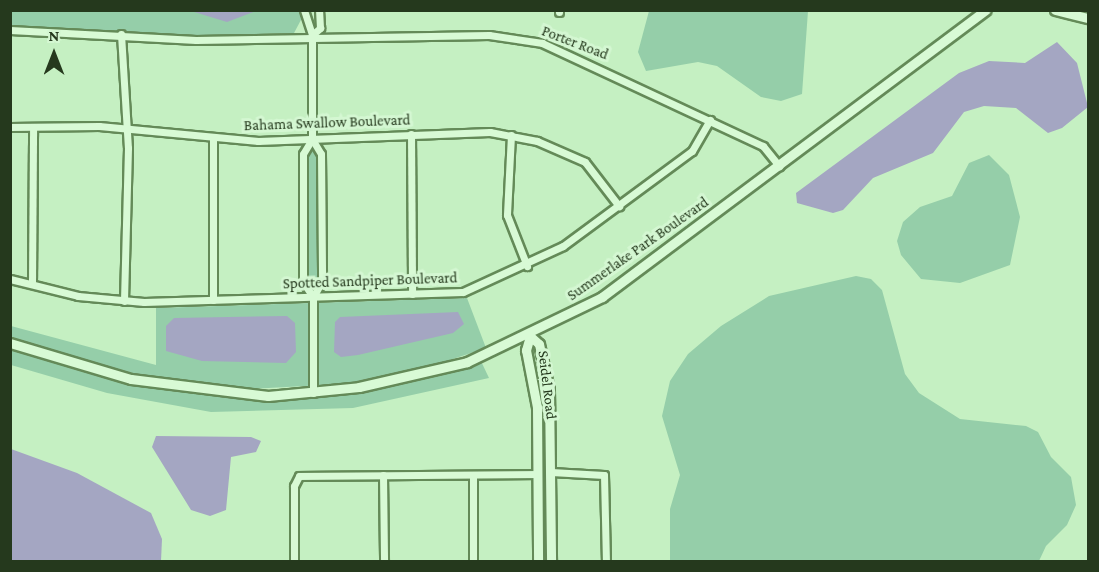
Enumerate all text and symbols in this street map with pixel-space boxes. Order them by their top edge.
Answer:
street label: Porter Road [539,22,611,64]
north arrow [24,24,84,84]
text: N [49,27,59,44]
street label: Bahama Swallow Boulevard [243,111,411,135]
street label: Summerlake Park Boulevard [564,193,712,305]
street label: Spotted Sandpiper Boulevard [282,269,458,293]
street label: Seidel Road [534,350,560,420]

